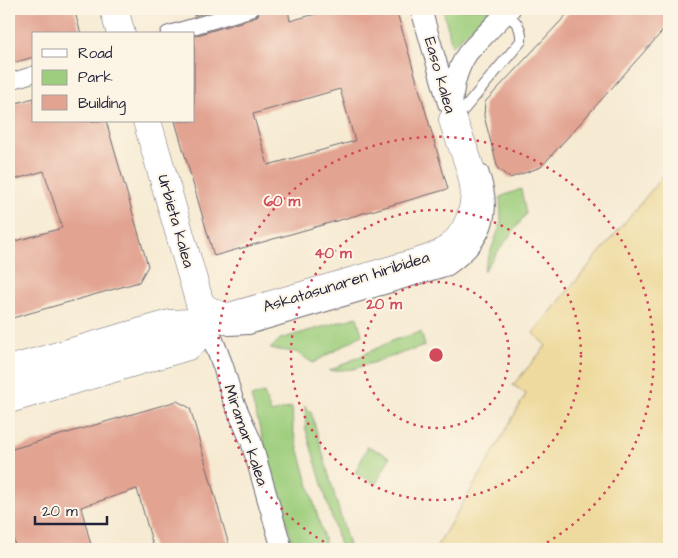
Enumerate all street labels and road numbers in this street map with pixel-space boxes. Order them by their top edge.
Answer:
street label: Easo kalea [419,34,461,116]
street label: Urbieta kalea [152,172,200,270]
street label: Askatasunaren hiribidea [260,246,432,318]
street label: Miramar kalea [218,381,274,489]

